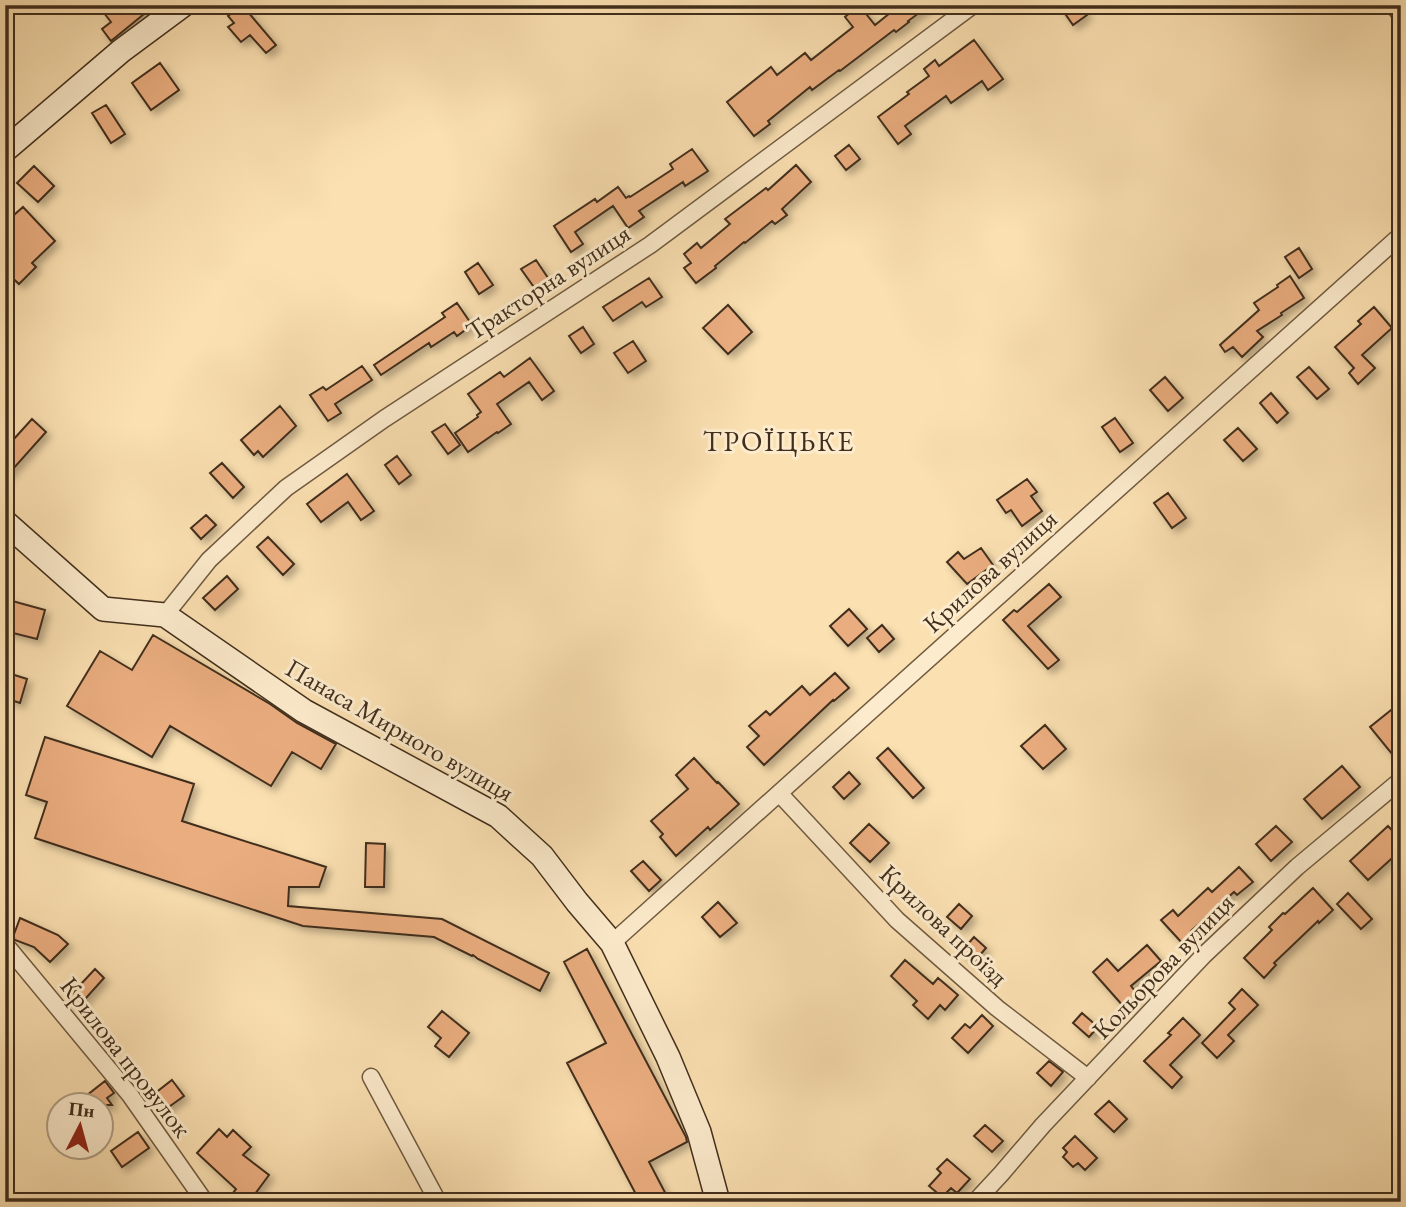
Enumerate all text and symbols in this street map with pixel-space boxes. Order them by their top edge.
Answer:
street label: Тракторна вулиця [459,216,637,348]
district label: ТРОЇЦЬКЕ [703,423,855,459]
street label: Крилова вулиця [916,502,1064,640]
street label: Панаса Мирного вулиця [280,651,520,809]
street label: Крилова проїзд [873,857,1016,993]
street label: Кольорова вулиця [1085,886,1241,1046]
street label: Крилова провулок [53,970,200,1145]
north arrow [46,1092,116,1162]
text: Пн [67,1096,96,1123]

